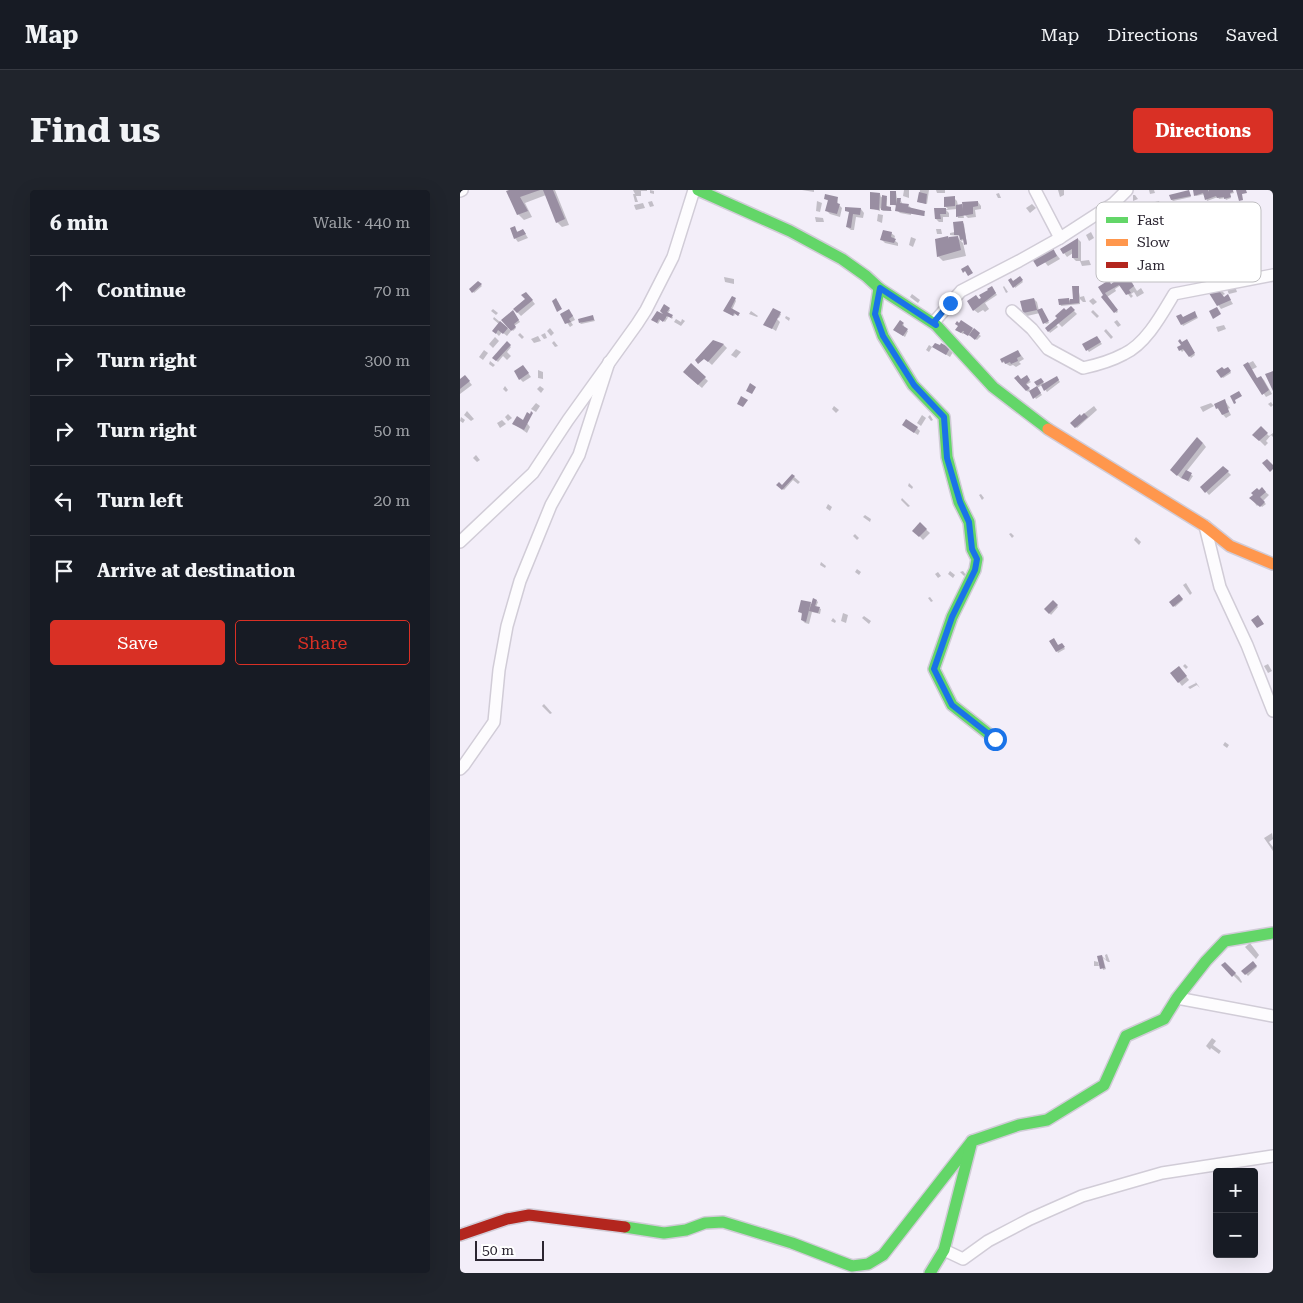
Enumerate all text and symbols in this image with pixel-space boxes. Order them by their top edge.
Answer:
text: Map [25,21,79,49]
text: Map [1041,24,1079,45]
text: Directions [1107,24,1198,45]
text: Saved [1226,24,1278,45]
button: Directions [1133,108,1273,153]
text: Find us [30,110,160,151]
legend [1096,202,1261,282]
text: 6 min [50,211,108,235]
text: Fast [1137,212,1164,228]
text: Walk · 440 m [313,213,410,232]
text: Slow [1137,234,1170,250]
text: Jam [1137,257,1165,273]
icon: ahead [50,277,78,305]
text: Continue [97,279,186,302]
text: 70 m [373,281,410,300]
route end [939,292,962,315]
icon: right [50,347,78,375]
text: Turn right [97,349,197,372]
text: 300 m [364,351,410,370]
icon: right [50,417,78,445]
text: Turn right [97,419,197,442]
text: 50 m [373,421,410,440]
icon: left [50,487,78,515]
text: Turn left [97,489,183,512]
text: 20 m [373,491,410,510]
icon: arrive [50,557,78,585]
text: Arrive at destination [97,559,295,582]
button: Save [50,620,225,665]
button: Share [235,620,410,665]
route start [984,728,1007,751]
map controls [1213,1168,1258,1258]
button: + [1213,1168,1258,1213]
button: − [1213,1213,1258,1258]
scale bar [475,1238,544,1261]
text: 50 m [482,1242,514,1258]

